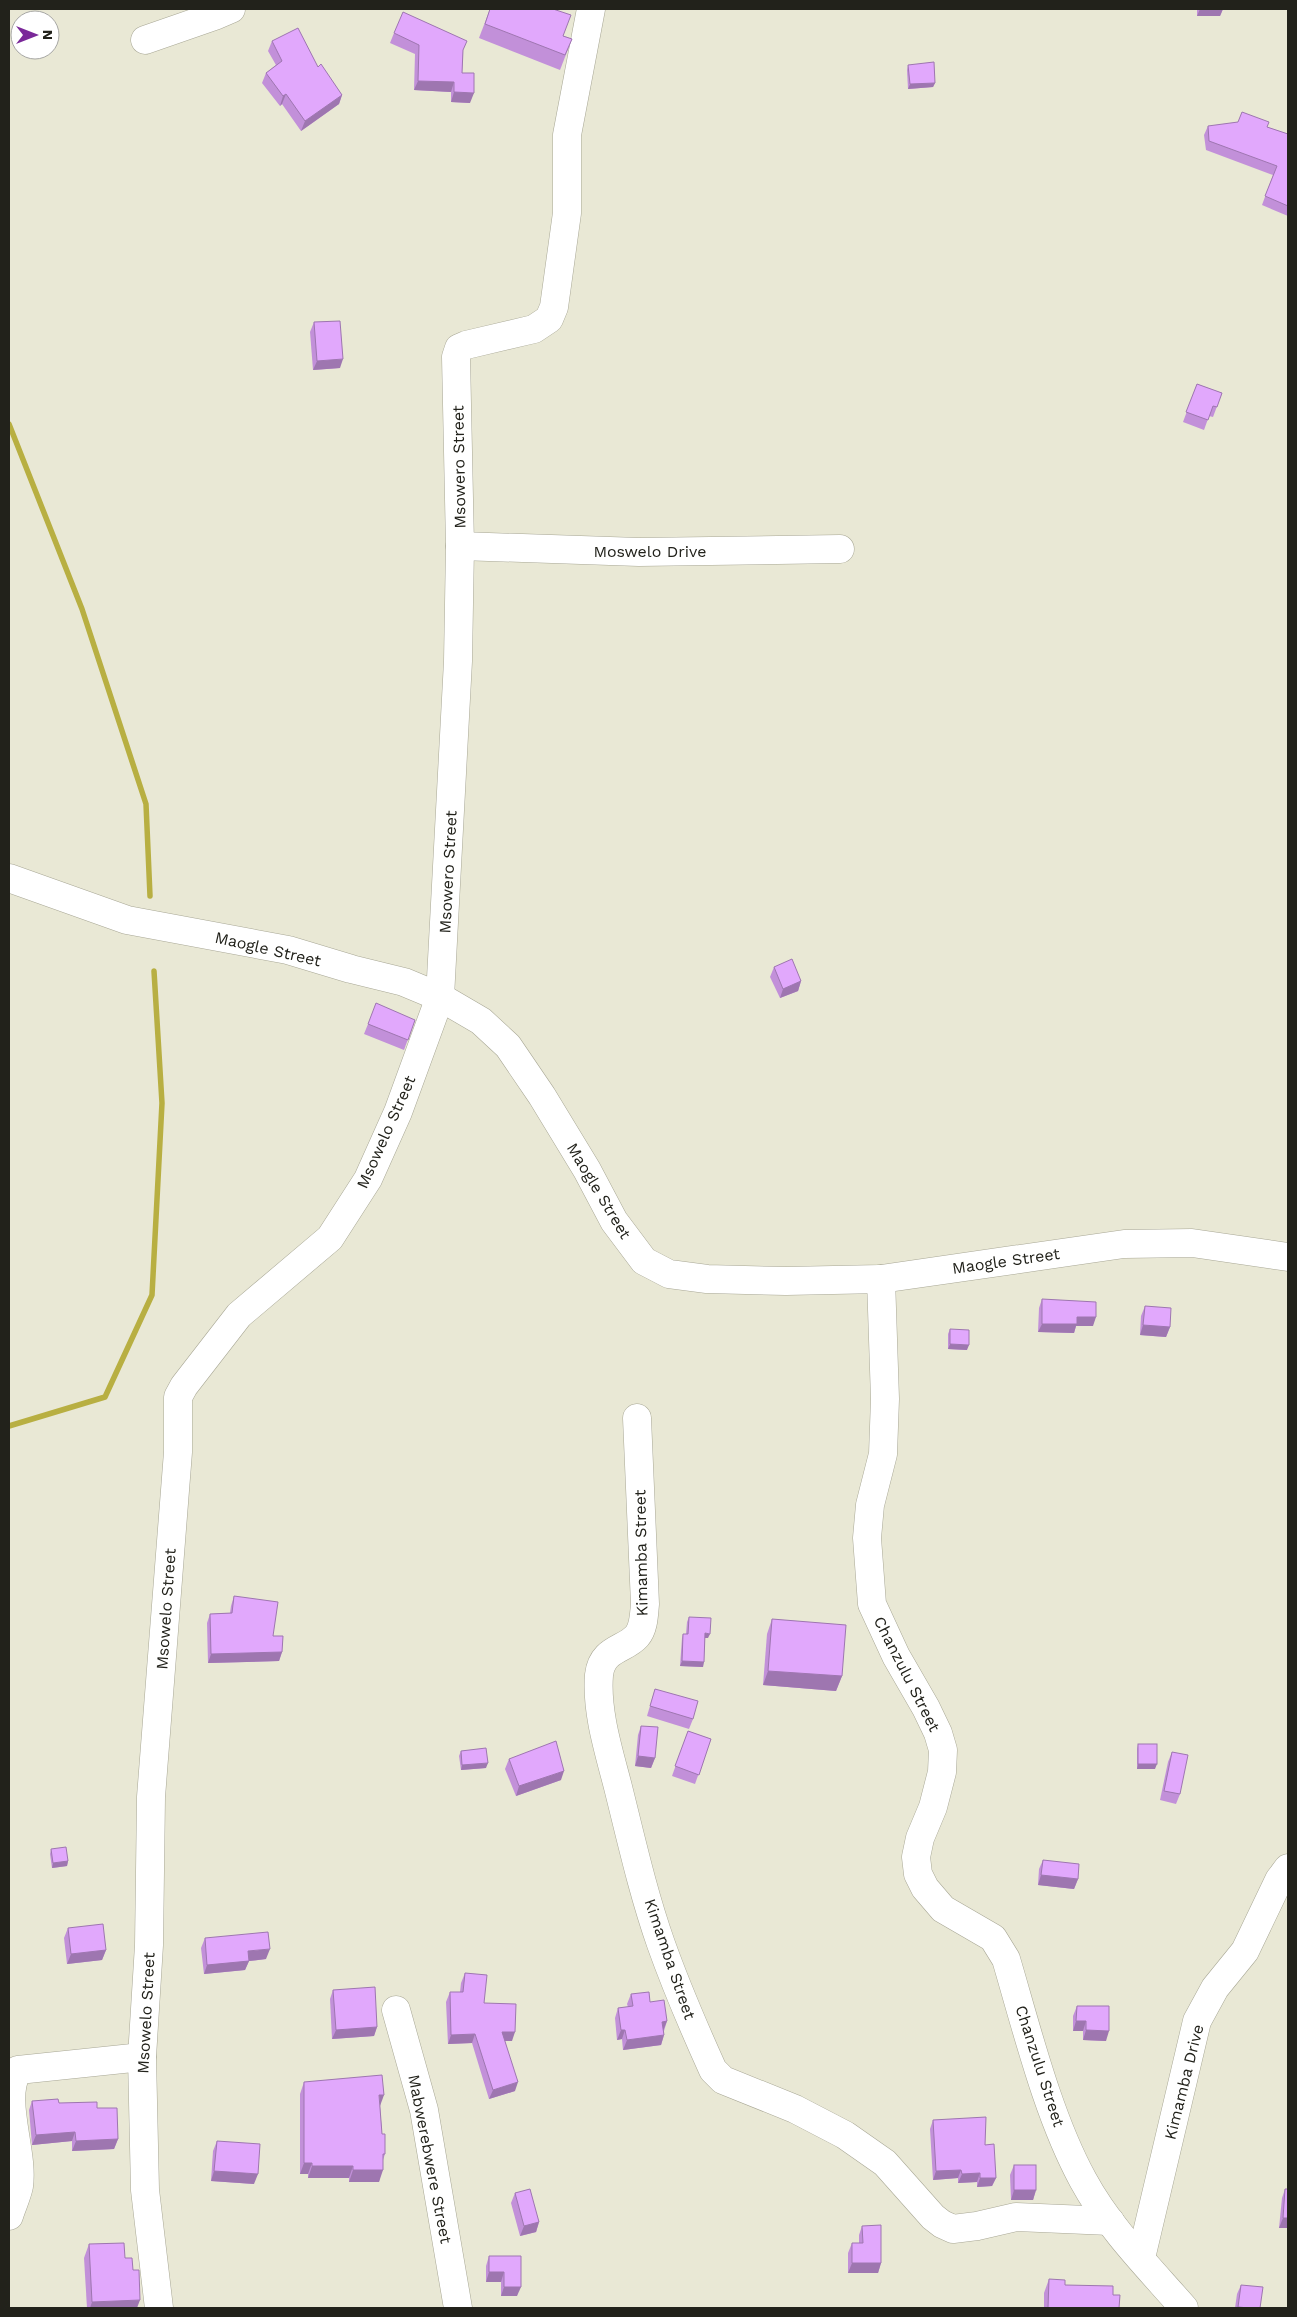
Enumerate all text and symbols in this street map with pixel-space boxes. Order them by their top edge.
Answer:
north arrow [10,10,60,60]
text: N [40,30,56,40]
street label: Msowero Street [448,405,470,529]
street label: Moswelo Drive [593,542,707,561]
street label: Msowero Street [435,810,461,934]
street label: Maogle Street [213,928,323,971]
street label: Msowelo Street [353,1072,420,1191]
street label: Maogle Street [563,1140,635,1243]
street label: Maogle Street [951,1244,1061,1278]
street label: Kimamba Street [630,1489,652,1616]
street label: Msowelo Street [152,1547,180,1670]
street label: Chanzulu Street [870,1613,944,1735]
street label: Kimamba Street [640,1896,700,2022]
street label: Msowelo Street [133,1951,159,2074]
street label: Chanzulu Street [1011,2003,1069,2129]
street label: Kimamba Drive [1160,2022,1208,2142]
street label: Mabwerebwere Street [404,2073,456,2245]

